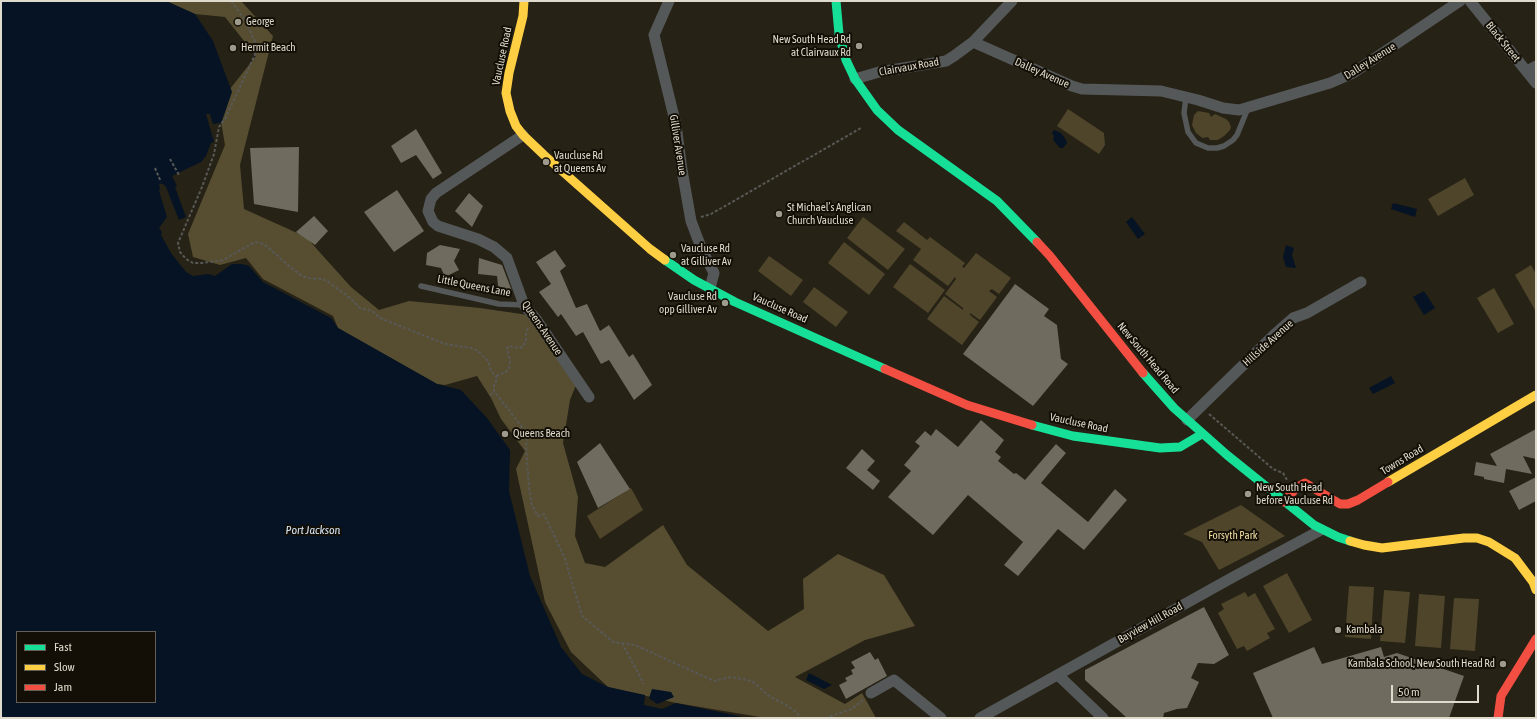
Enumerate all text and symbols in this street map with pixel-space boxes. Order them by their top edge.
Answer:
place label: George [246,15,274,29]
marker: George [233,17,243,27]
street label: Black Street [1483,19,1523,65]
street label: Vaucluse Road [489,26,515,86]
place label: New South Head Rd at Clairvaux Rd [773,33,851,59]
street label: Dalley Avenue [1342,40,1398,82]
place label: Hermit Beach [241,41,295,55]
marker: New South Head Rd at Clairvaux Rd [854,41,864,51]
marker: Hermit Beach [228,43,238,53]
street label: Clairvaux Road [878,55,940,79]
street label: Dalley Avenue [1013,55,1071,91]
street label: Gilliver Avenue [667,114,689,176]
place label: Vaucluse Rd at Queens Av [554,149,606,175]
marker: Vaucluse Rd at Queens Av [541,157,551,167]
place label: St Michael’s Anglican Church Vaucluse [787,201,871,227]
marker: St Michael’s Anglican Church Vaucluse [774,209,784,219]
place label: Vaucluse Rd at Gilliver Av [681,242,732,268]
marker: Vaucluse Rd at Gilliver Av [668,250,678,260]
street label: Little Queens Lane [436,272,512,300]
place label: Vaucluse Rd opp Gilliver Av [659,290,717,316]
street label: Vaucluse Road [750,290,810,326]
street label: Queens Avenue [519,298,565,358]
marker: Vaucluse Rd opp Gilliver Av [720,298,730,308]
street label: Hillside Avenue [1240,317,1296,369]
street label: New South Head Road [1114,320,1182,396]
street label: Vaucluse Road [1049,410,1109,436]
place label: Queens Beach [513,427,570,441]
marker: Queens Beach [500,429,510,439]
street label: Towns Road [1378,442,1426,478]
place label: New South Head before Vaucluse Rd [1256,481,1333,507]
marker: New South Head before Vaucluse Rd [1243,489,1253,499]
water label: Port Jackson [286,523,340,537]
park label: Forsyth Park [1208,529,1258,543]
street label: Bayview Hill Road [1115,600,1185,646]
place label: Kambala [1346,623,1383,637]
marker: Kambala [1333,625,1343,635]
legend [16,631,156,703]
text: Fast [54,640,72,654]
place label: Kambala School, New South Head Rd [1348,657,1495,671]
marker: Kambala School, New South Head Rd [1498,659,1508,669]
text: Slow [54,660,75,674]
scale bar [1393,677,1481,703]
text: Jam [54,680,72,694]
text: 50 m [1398,685,1420,699]

